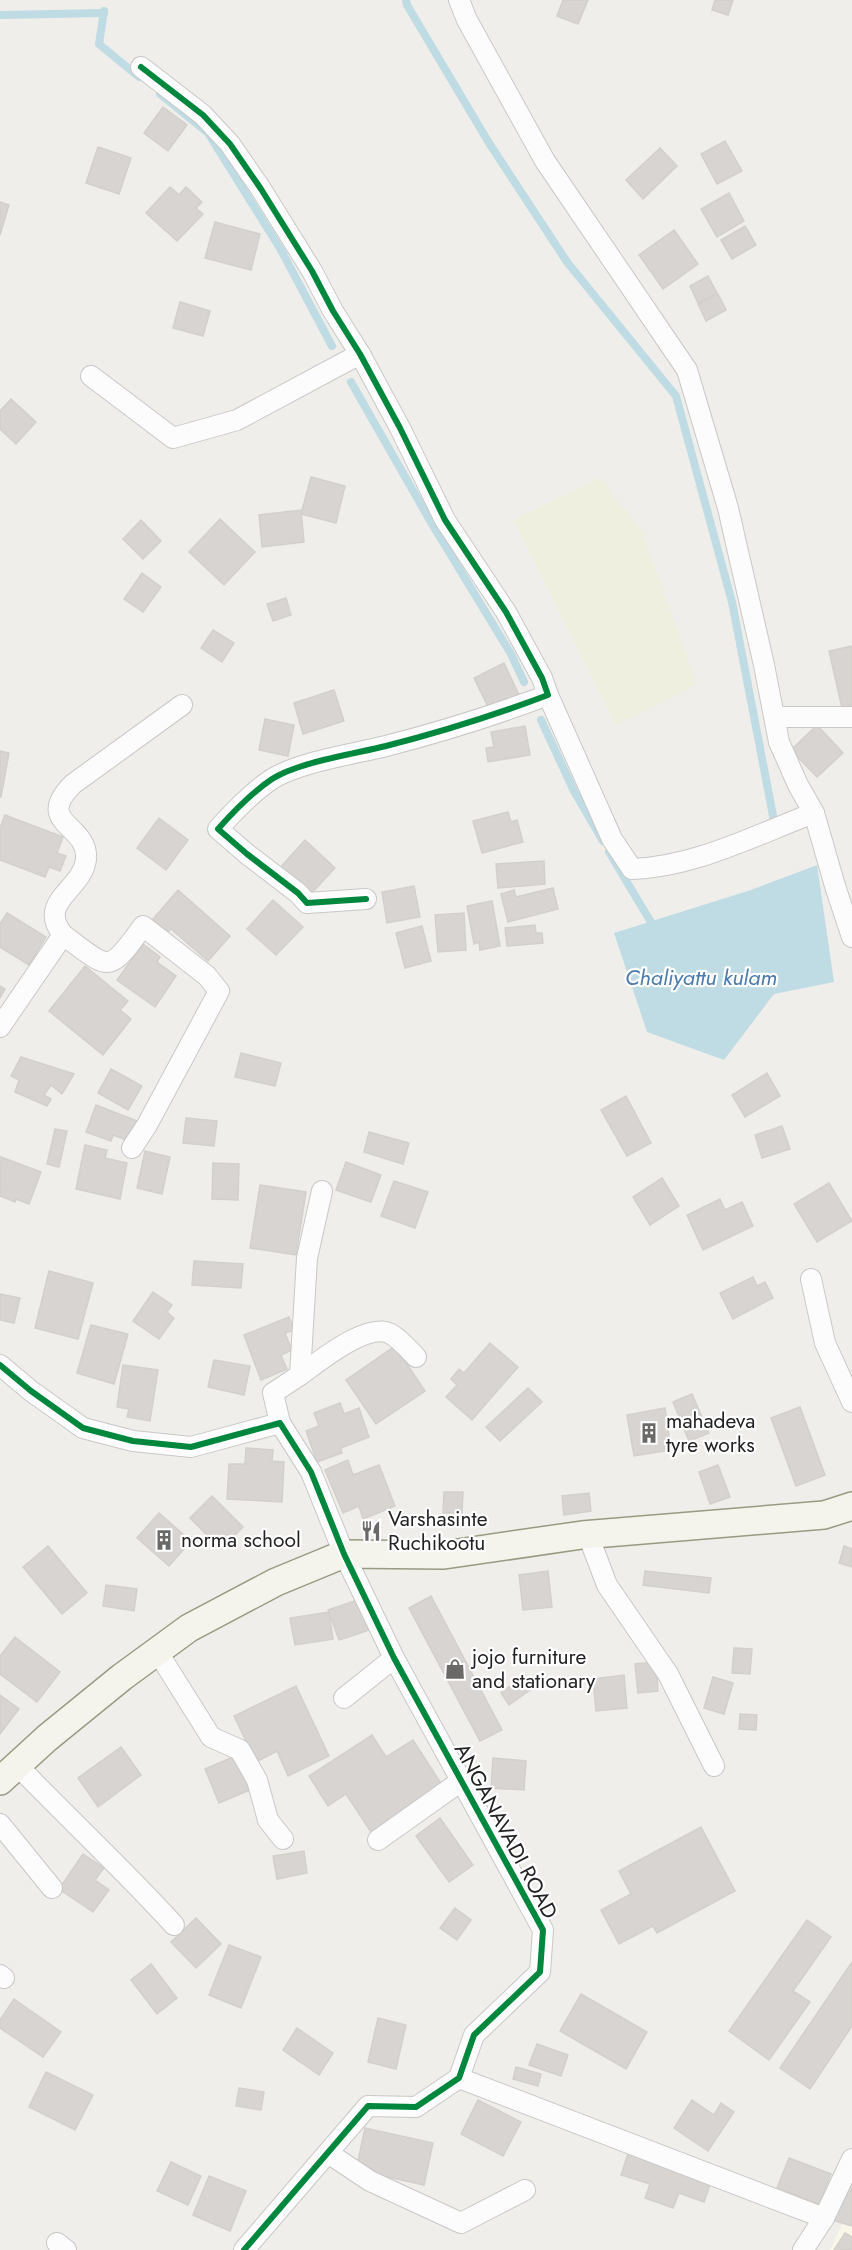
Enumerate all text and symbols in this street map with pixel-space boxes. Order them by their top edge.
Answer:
water label: Chaliyattu kulam [625,961,777,993]
place label: mahadeva tyre works [666,1406,755,1460]
building icon: mahadeva tyre works [637,1421,661,1445]
place label: Varshasinte Ruchikootu [388,1504,488,1558]
restaurant icon: Varshasinte Ruchikootu [359,1519,383,1543]
place label: norma school [181,1525,301,1555]
building icon: norma school [152,1528,176,1552]
place label: jojo furniture and stationary [470,1642,596,1696]
shop icon: jojo furniture and stationary [443,1657,467,1681]
street label: ANGANAVADI ROAD [447,1738,565,1924]

